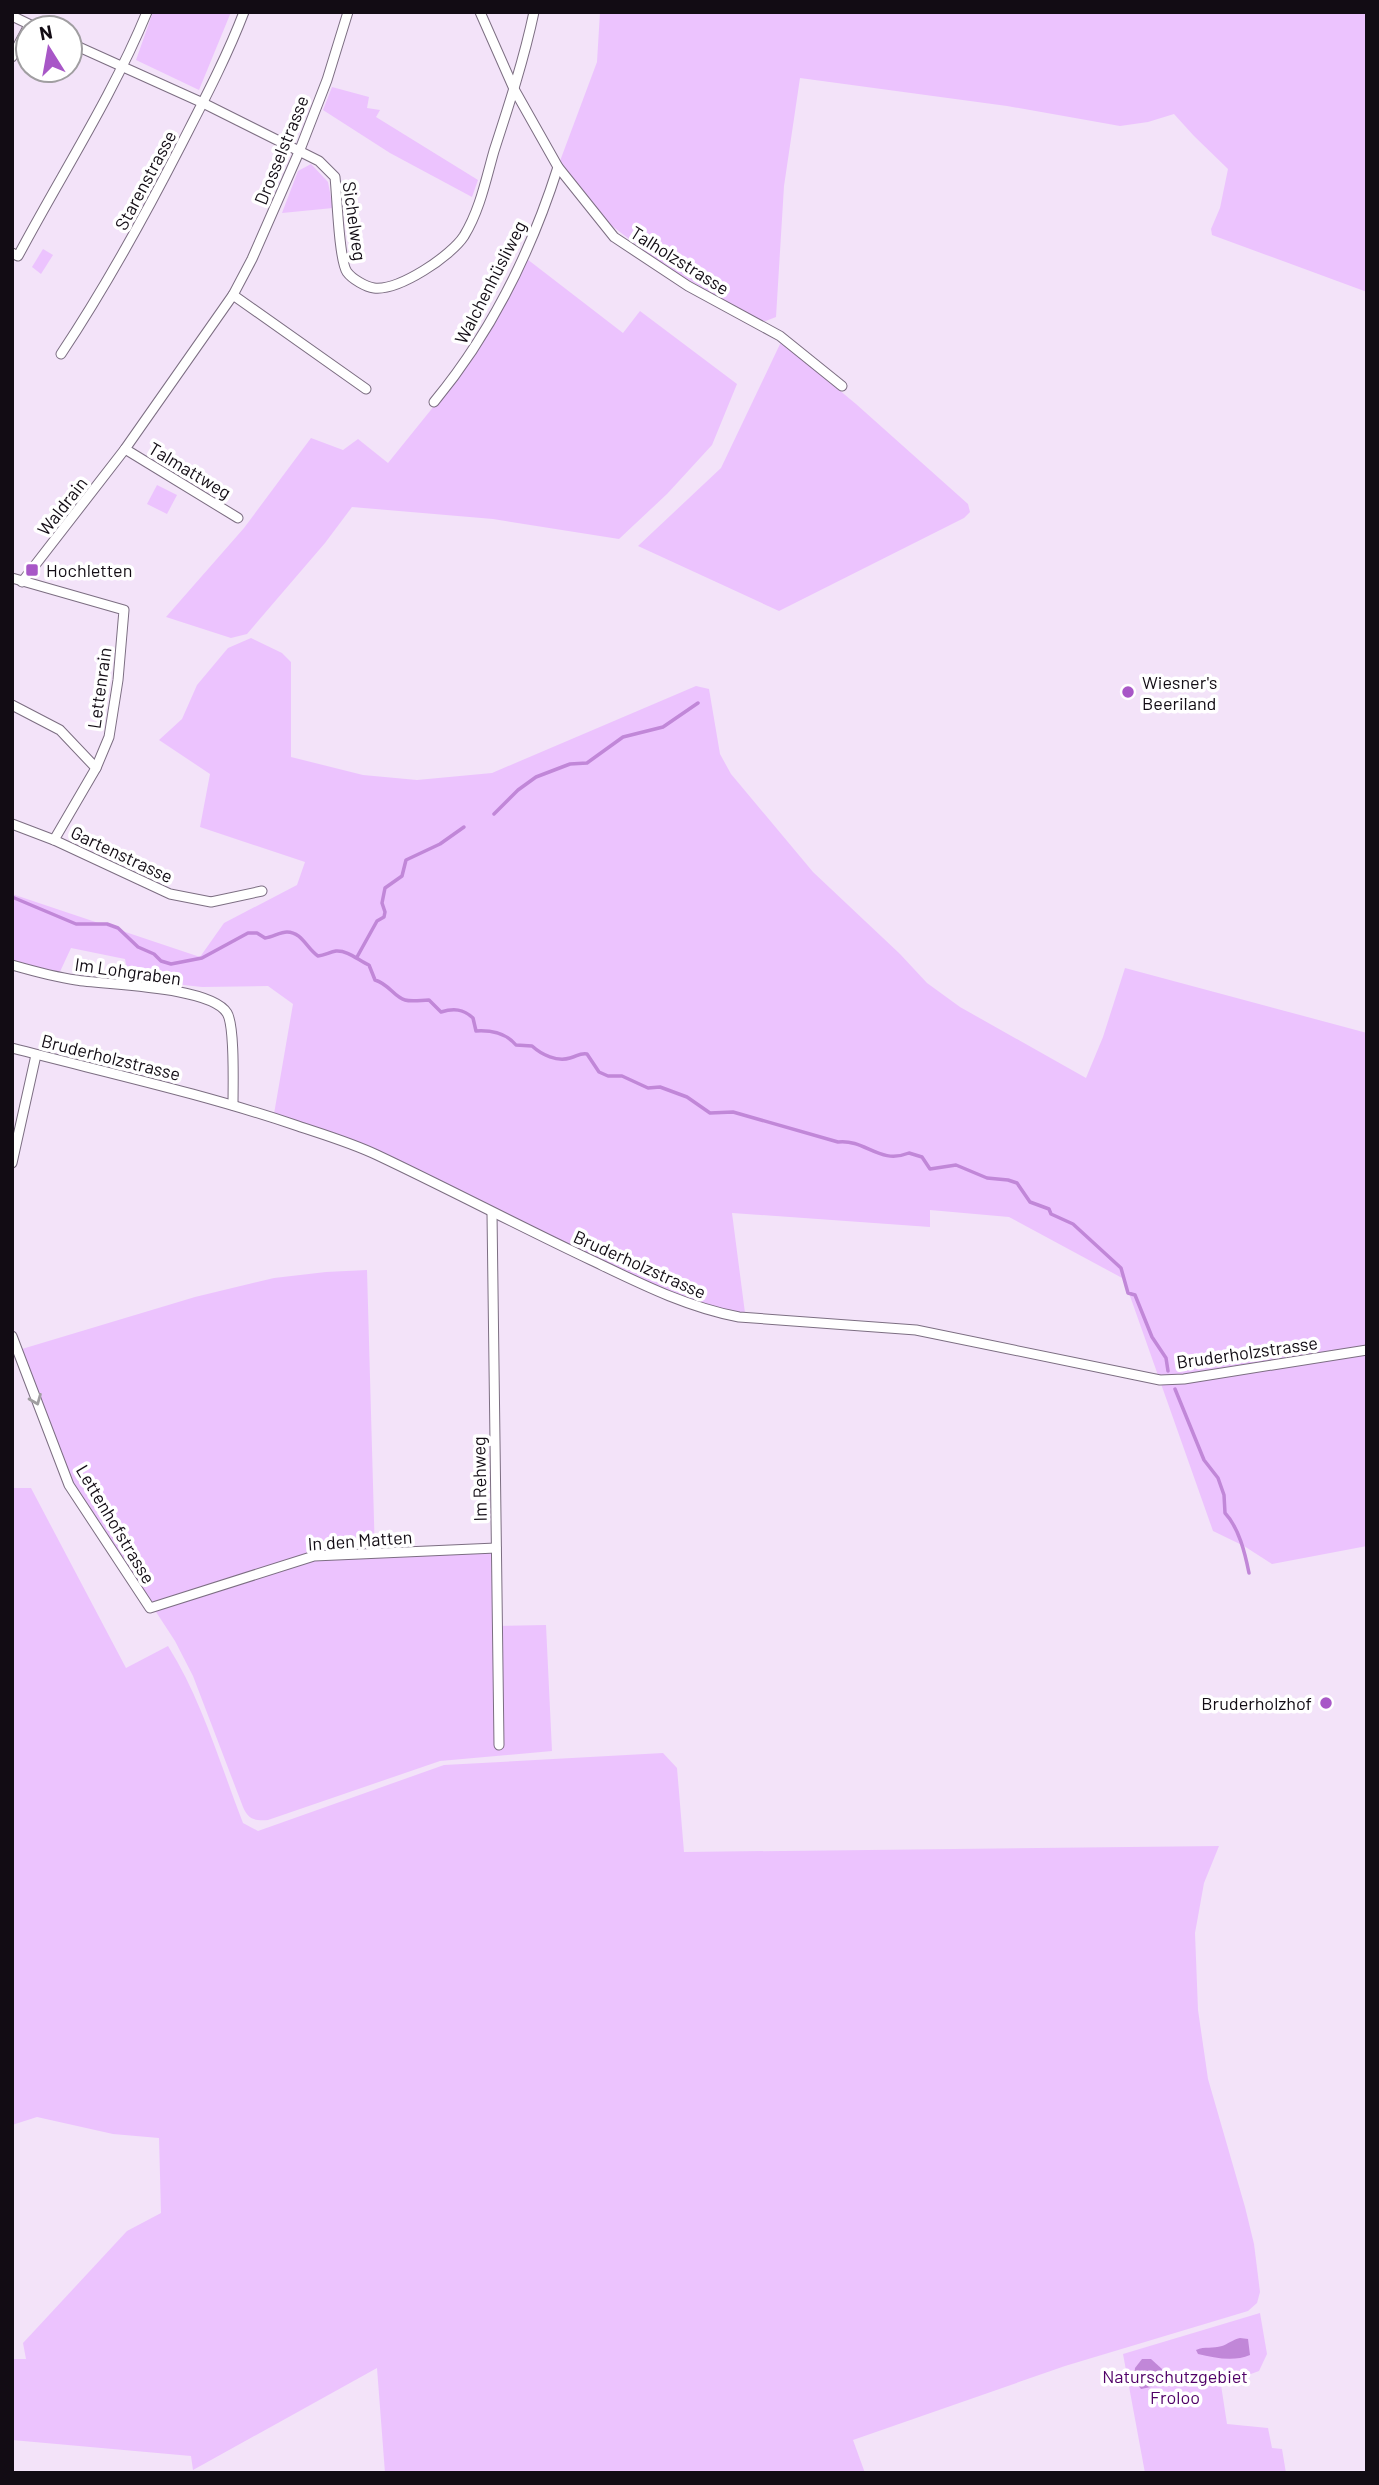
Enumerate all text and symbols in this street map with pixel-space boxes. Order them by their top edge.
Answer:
north arrow [14,14,84,84]
text: N [37,19,54,44]
street label: Drosselstrasse [249,92,313,208]
street label: Starenstrasse [110,126,180,234]
street label: Sichelweg [339,180,371,262]
street label: Walchenhüsliweg [450,217,530,347]
street label: Talholzstrasse [627,221,733,299]
street label: Talmattweg [145,437,235,503]
street label: Waldrain [32,472,92,540]
place label: Hochletten [46,559,132,581]
marker: Hochletten [24,562,40,578]
street label: Lettenrain [82,646,116,730]
place label: Wiesner's Beeriland [1142,671,1217,714]
marker: Wiesner's Beeriland [1120,684,1136,700]
street label: Gartenstrasse [67,821,177,887]
street label: Im Lohgraben [73,953,183,989]
street label: Bruderholzstrasse [39,1029,183,1085]
street label: Bruderholzstrasse [570,1225,710,1303]
street label: Bruderholzstrasse [1175,1331,1319,1373]
one-way arrow [28,1393,42,1405]
street label: Im Rehweg [467,1436,491,1522]
street label: Lettenhofstrasse [72,1461,160,1587]
street label: In den Matten [307,1525,413,1555]
place label: Bruderholzhof [1201,1692,1312,1714]
marker: Bruderholzhof [1318,1695,1334,1711]
park label: Naturschutzgebiet Froloo [1102,2365,1248,2408]

